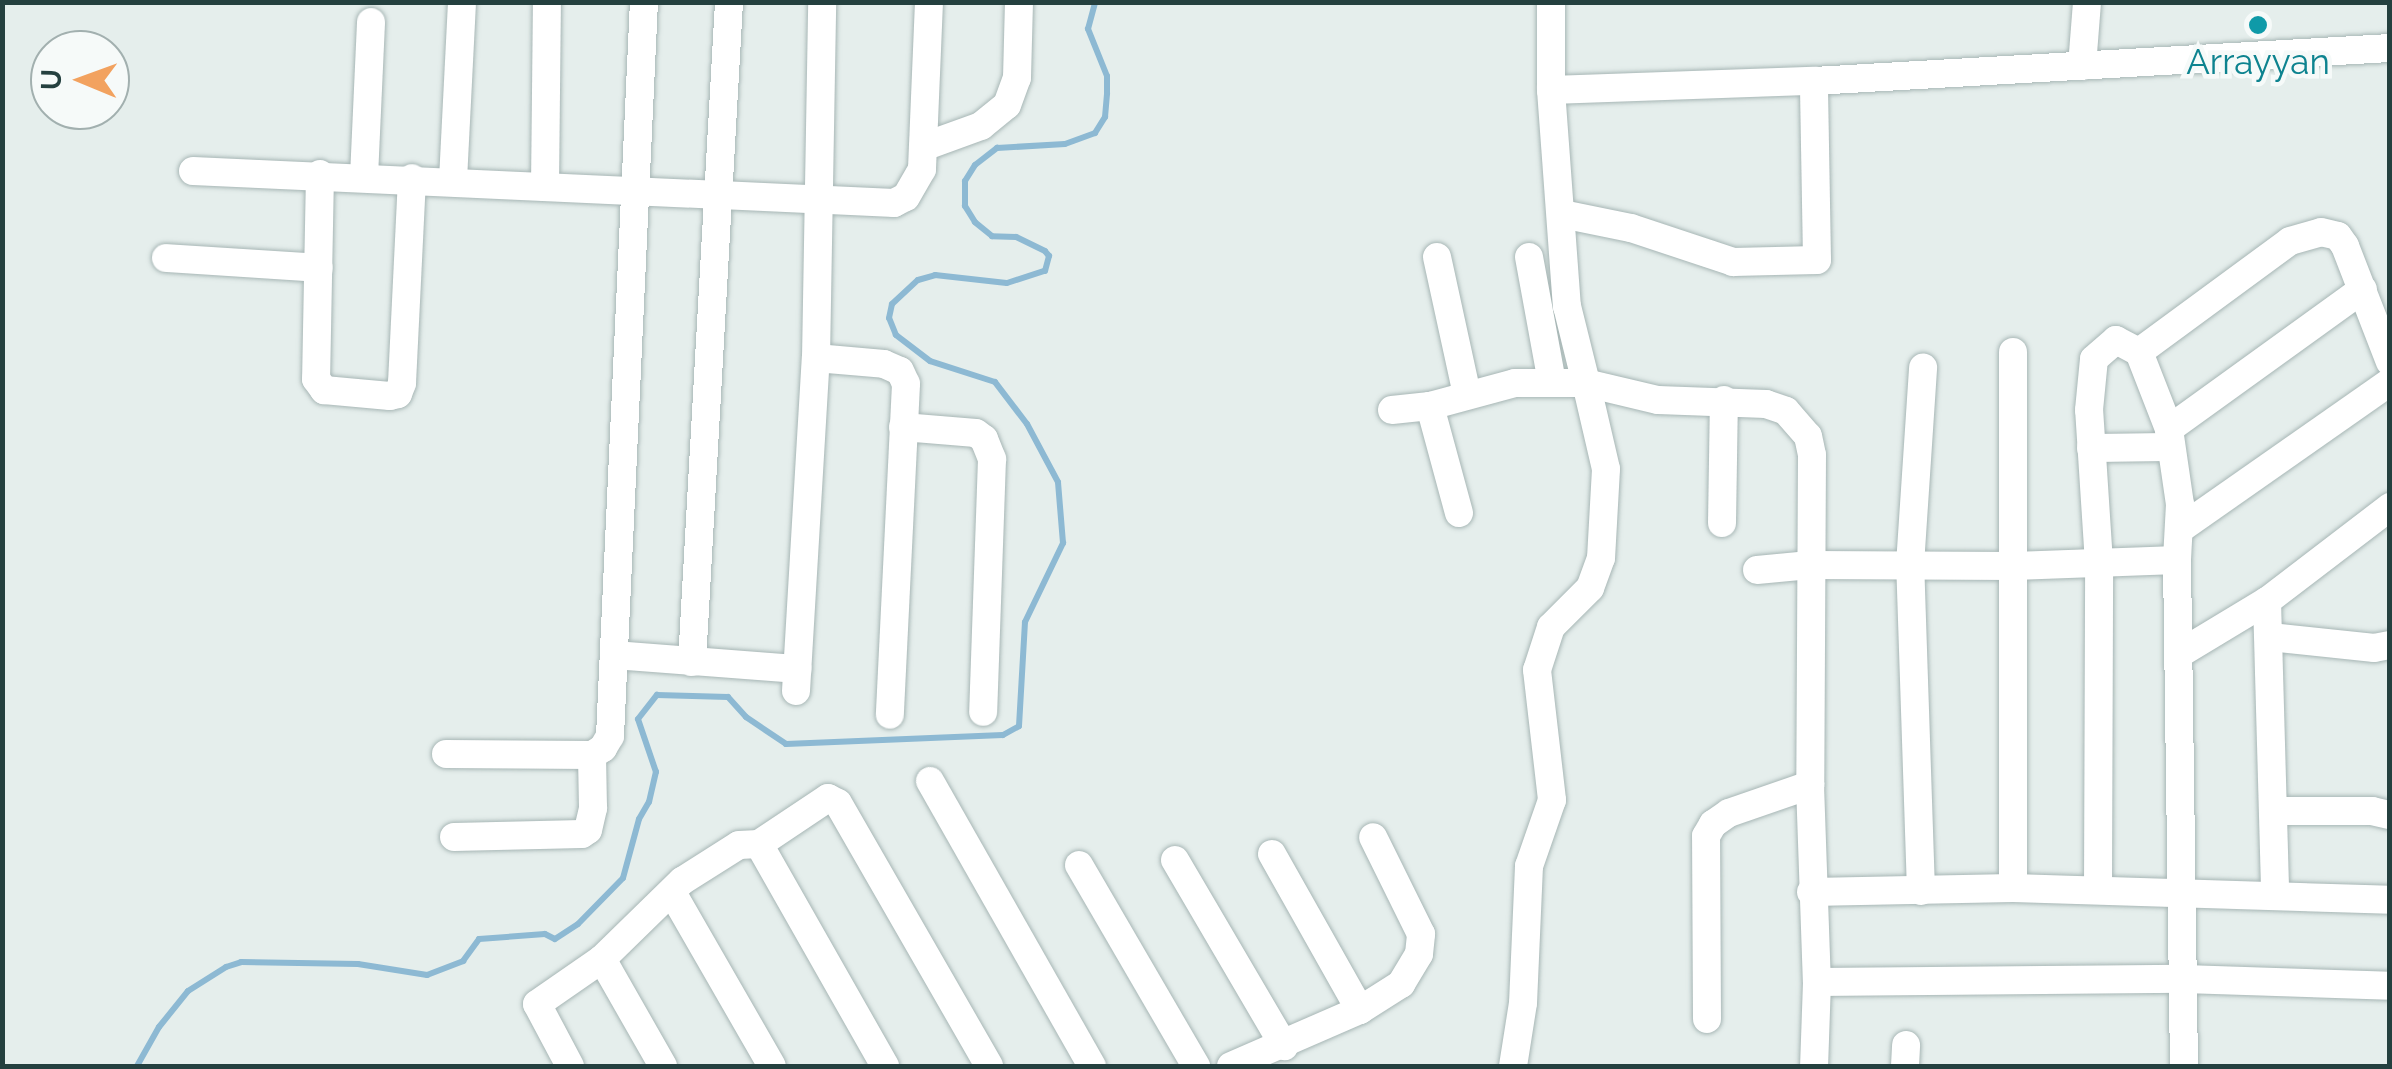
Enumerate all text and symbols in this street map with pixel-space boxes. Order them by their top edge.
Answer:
marker: Arrayyan [2247,14,2269,36]
north arrow [30,30,130,130]
place label: Arrayyan [2186,41,2330,83]
text: U [35,69,68,90]

